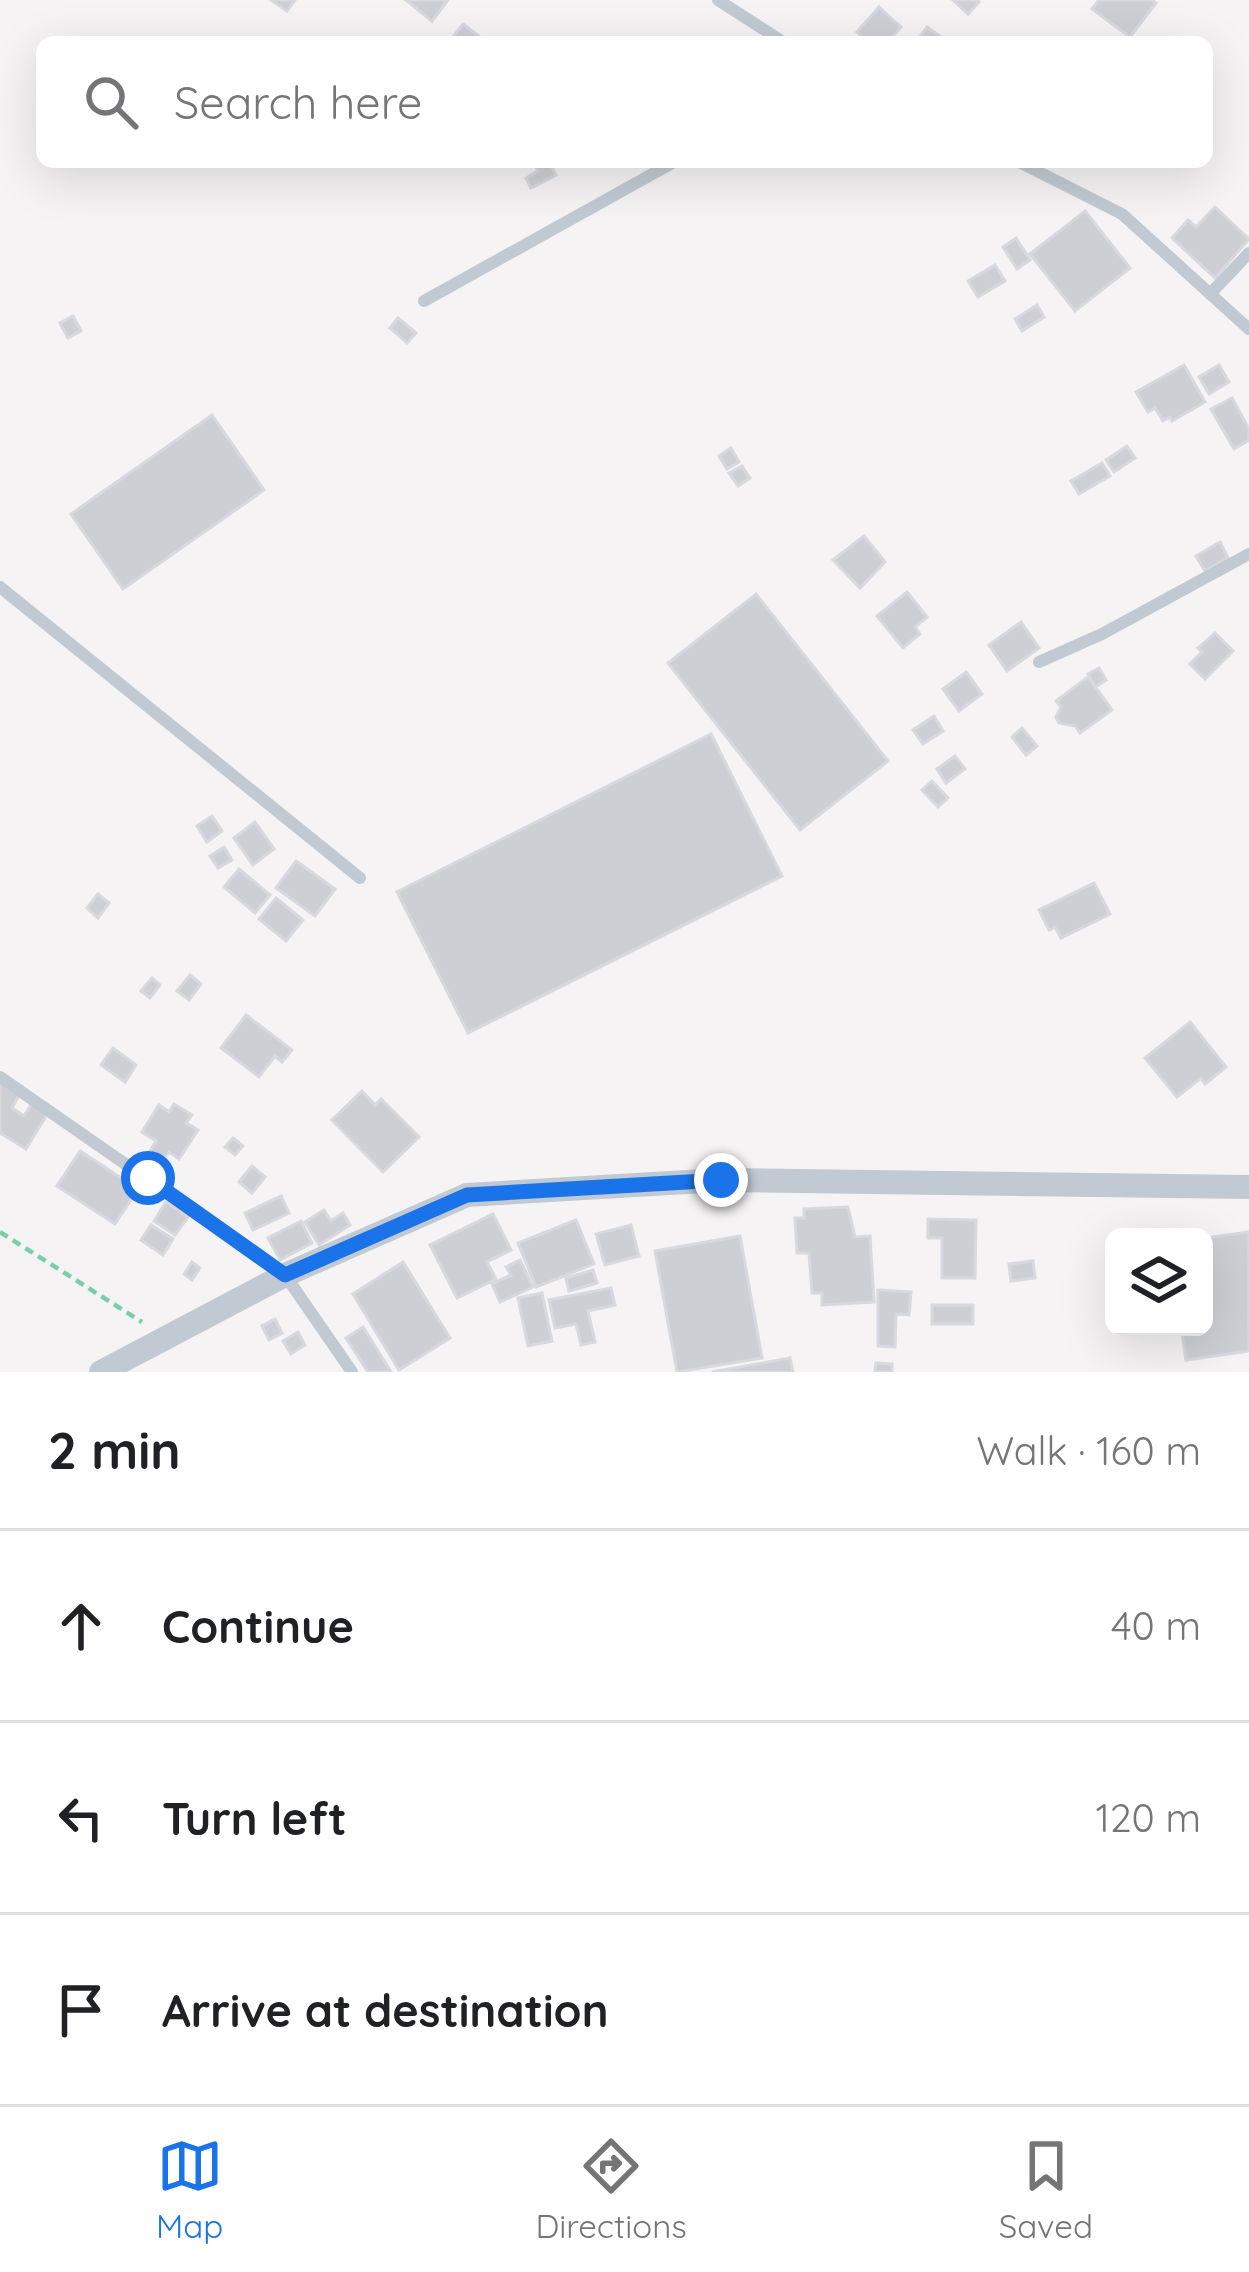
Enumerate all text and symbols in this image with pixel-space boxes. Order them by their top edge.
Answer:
search box [36,36,1213,168]
icon: search [78,69,144,135]
text: Search here [174,74,422,130]
route start [121,1151,175,1205]
route end [694,1153,748,1207]
map controls [1105,1228,1213,1336]
button: layers [1105,1228,1213,1336]
text: 2 min [48,1418,181,1482]
text: Walk · 160 m [976,1426,1201,1475]
icon: ahead [48,1593,114,1659]
text: Continue [162,1598,354,1654]
text: 40 m [1111,1601,1201,1650]
icon: left [48,1785,114,1851]
text: Turn left [162,1790,347,1846]
text: 120 m [1096,1793,1201,1842]
icon: arrive [48,1977,114,2043]
text: Arrive at destination [162,1982,608,2038]
tab: Map [156,2133,223,2246]
tab: Directions [535,2133,687,2246]
tab: Saved [999,2133,1093,2246]

